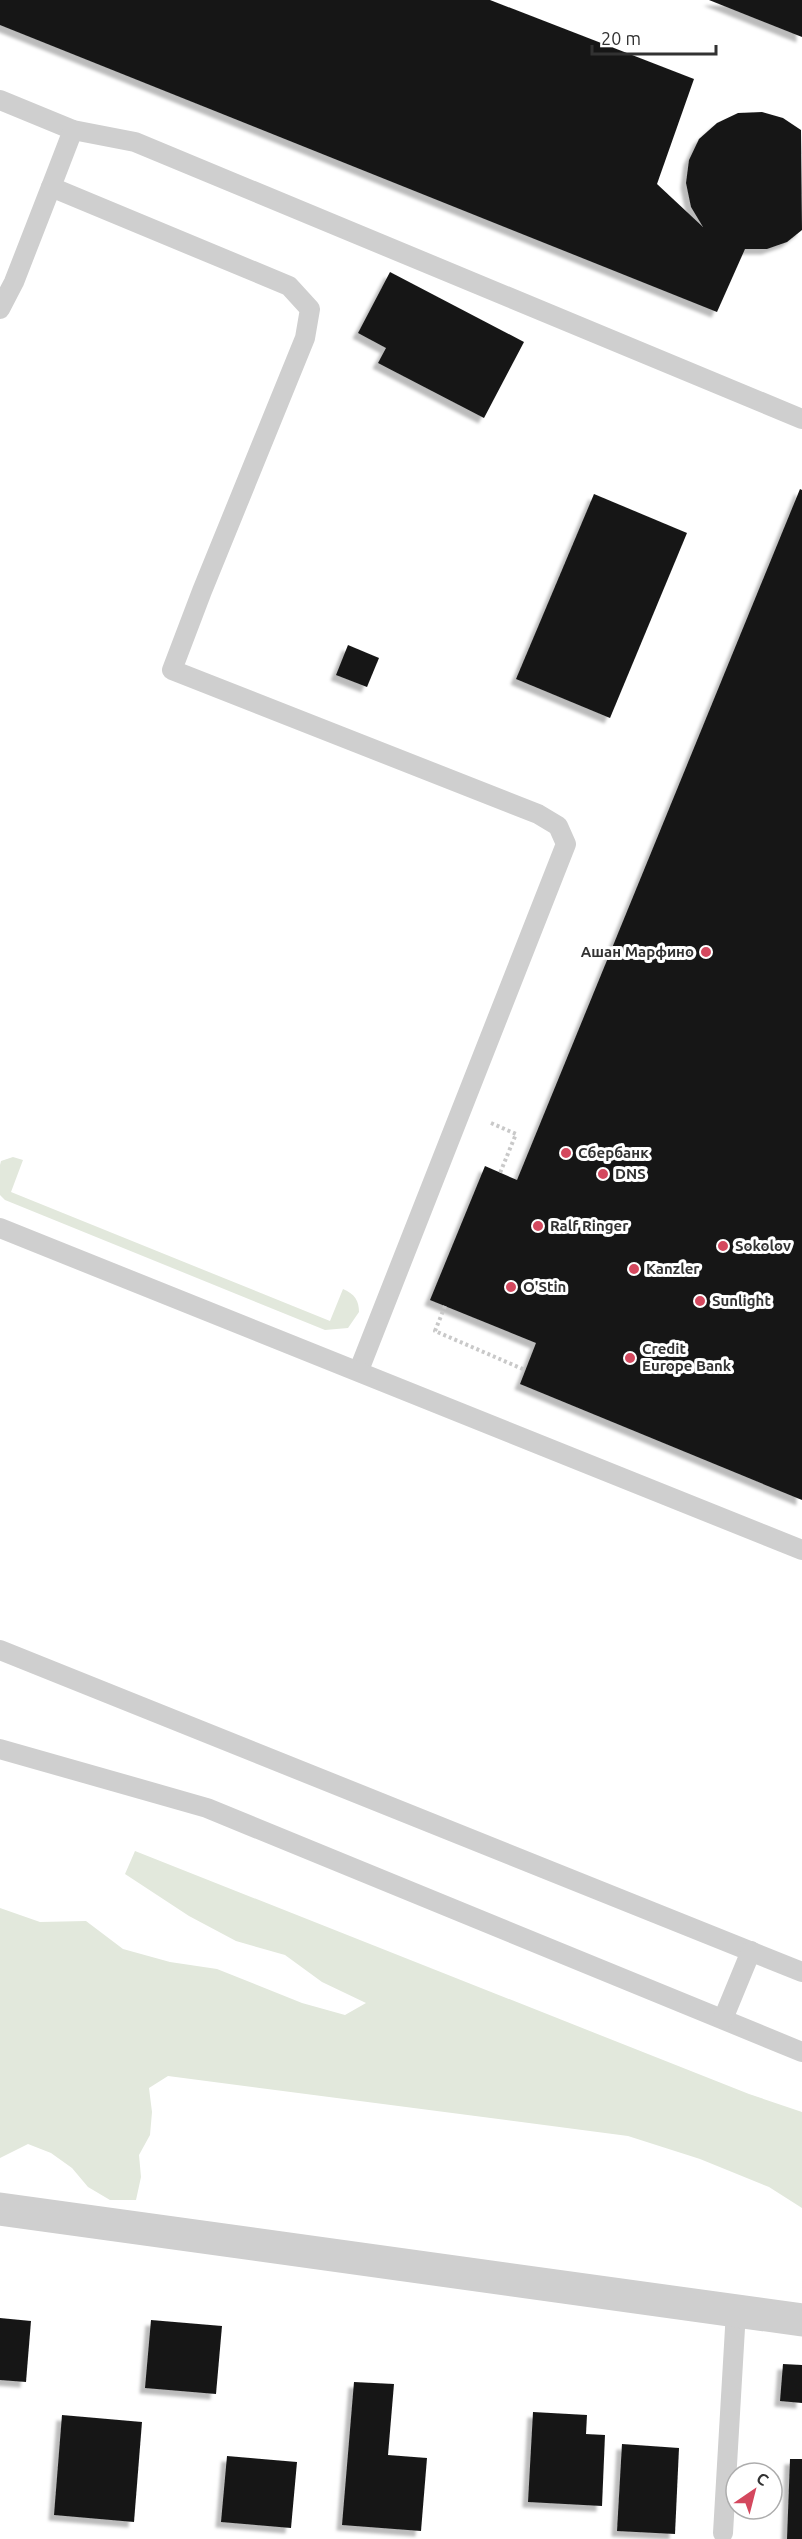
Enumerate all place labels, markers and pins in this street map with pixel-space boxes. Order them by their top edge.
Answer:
place label: Ашан Марфино [581,943,694,960]
marker: Ашан Марфино [699,945,713,959]
place label: Сбербанк [578,1144,649,1161]
marker: Сбербанк [559,1146,573,1160]
place label: DNS [615,1165,646,1182]
marker: DNS [596,1167,610,1181]
place label: Ralf Ringer [550,1217,629,1234]
marker: Ralf Ringer [531,1219,545,1233]
place label: Sokolov [735,1237,791,1254]
marker: Sokolov [716,1239,730,1253]
place label: Kanzler [646,1260,700,1277]
marker: Kanzler [627,1262,641,1276]
place label: O'Stin [523,1278,566,1295]
marker: O'Stin [504,1280,518,1294]
place label: Sunlight [712,1292,771,1309]
marker: Sunlight [693,1294,707,1308]
place label: Credit Europe Bank [642,1340,732,1374]
marker: Credit Europe Bank [623,1351,637,1365]

